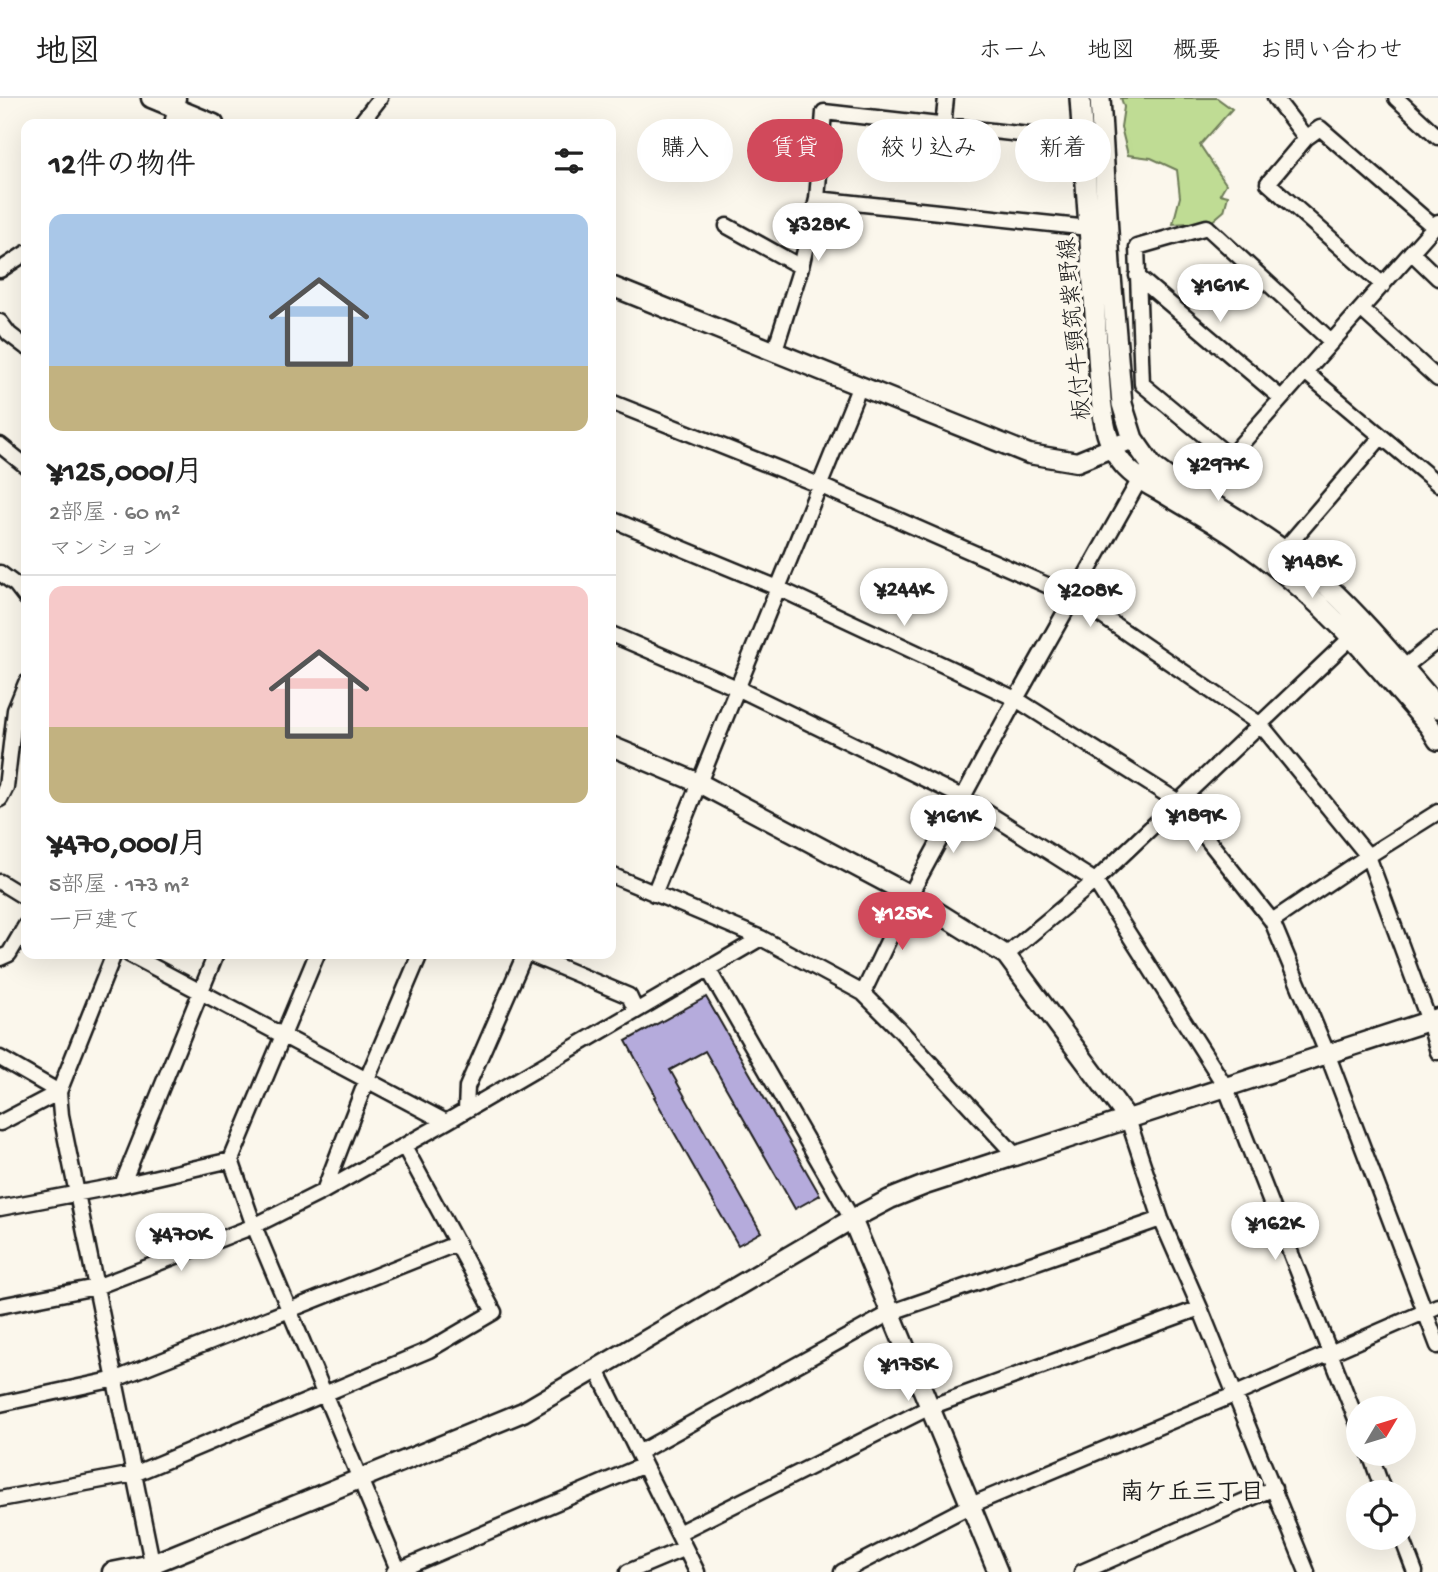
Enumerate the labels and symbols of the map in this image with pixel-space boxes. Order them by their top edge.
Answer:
pin: ¥328K [769,204,867,263]
street label: 板付牛頸筑紫野線 [1054,236,1098,422]
pin: ¥161K [1171,264,1269,324]
pin: ¥297K [1169,444,1267,503]
pin: ¥148K [1263,540,1361,600]
pin: ¥244K [855,568,953,628]
pin: ¥208K [1041,570,1139,629]
pin: ¥189K [1147,794,1245,854]
pin: ¥161K [904,796,1002,855]
pin: ¥125K [853,892,951,952]
pin: ¥162K [1226,1202,1324,1262]
pin: ¥470K [132,1214,230,1273]
pin: ¥175K [859,1344,957,1403]
north arrow [1346,1396,1416,1466]
district label: 南ケ丘三丁目 [1120,1479,1264,1509]

